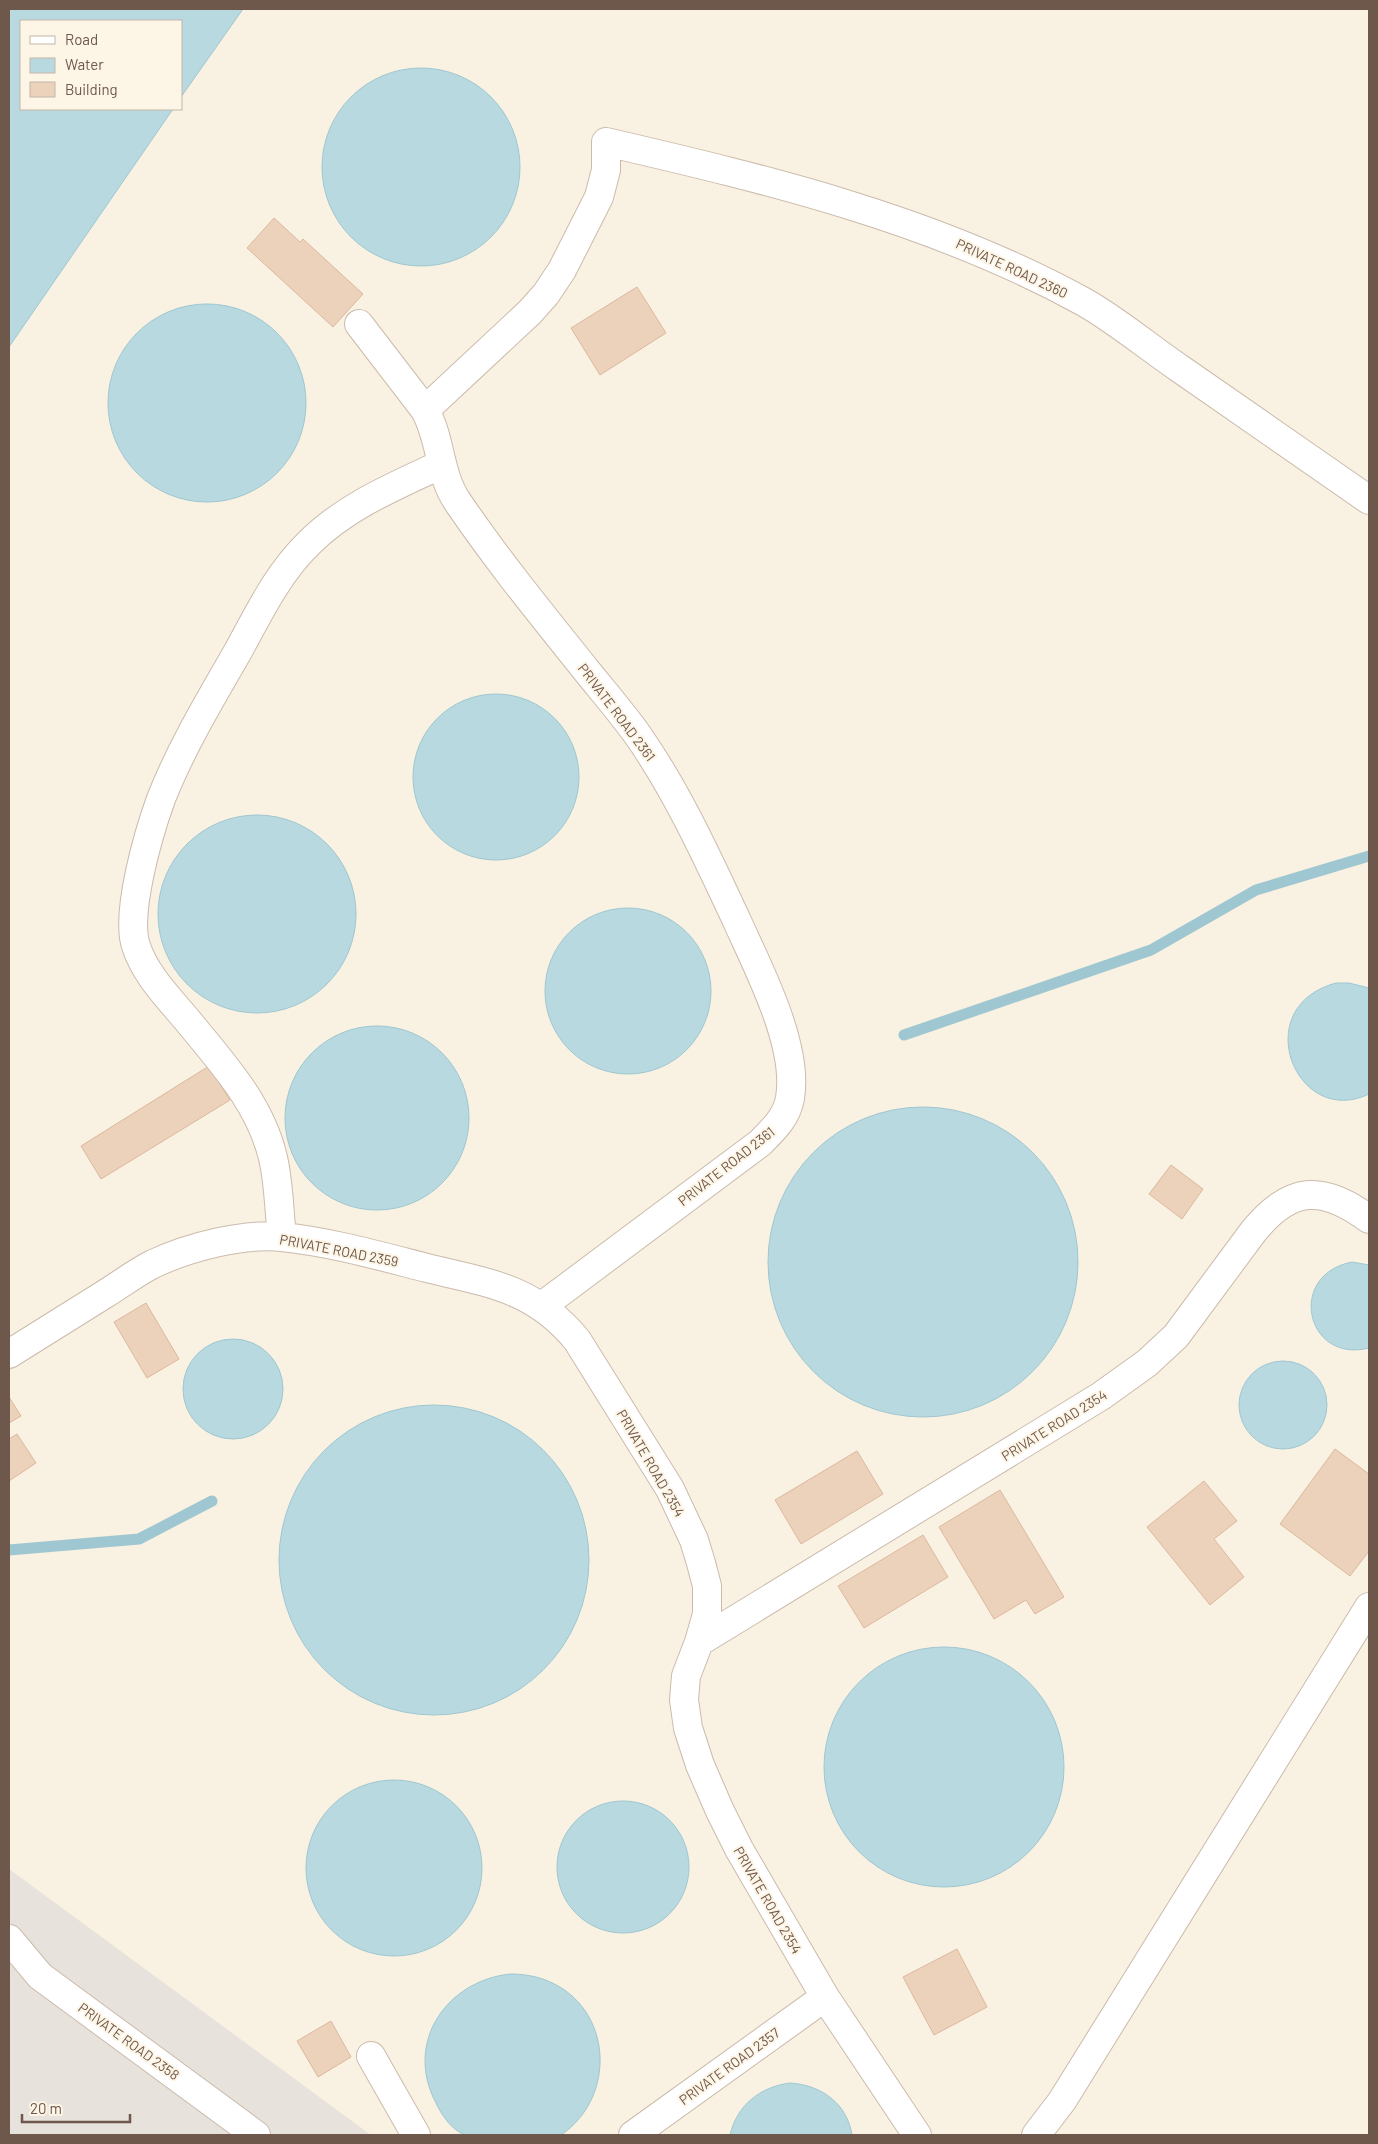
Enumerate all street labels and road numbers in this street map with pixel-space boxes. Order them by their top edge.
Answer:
street label: PRIVATE ROAD 2360 [953,235,1071,301]
street label: PRIVATE ROAD 2361 [575,660,659,764]
street label: PRIVATE ROAD 2361 [674,1123,778,1209]
street label: PRIVATE ROAD 2359 [278,1230,400,1270]
street label: PRIVATE ROAD 2354 [998,1386,1110,1464]
street label: PRIVATE ROAD 2354 [613,1406,689,1520]
street label: PRIVATE ROAD 2354 [730,1843,806,1957]
street label: PRIVATE ROAD 2358 [75,1999,183,2083]
street label: PRIVATE ROAD 2357 [675,2024,783,2108]

